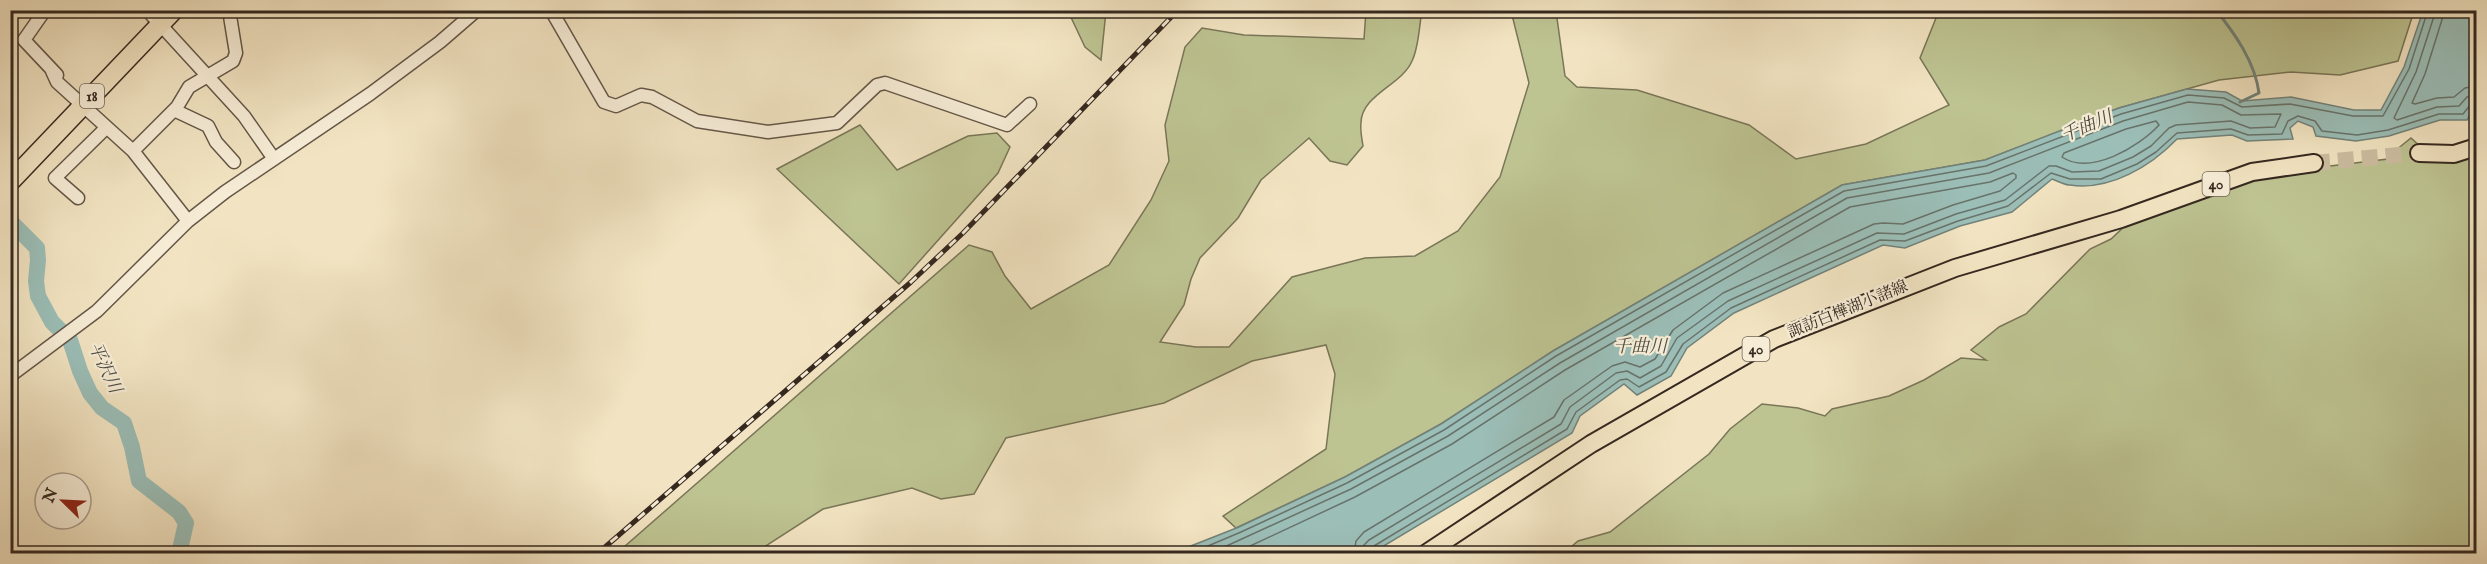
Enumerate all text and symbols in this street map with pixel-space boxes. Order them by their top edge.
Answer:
road number: 18 [80,84,104,108]
water label: 千曲川 [2058,105,2118,148]
road number: 40 [2202,172,2230,196]
street label: 諏訪白樺湖小諸線 [1785,277,1911,343]
water label: 千曲川 [1613,336,1669,359]
road number: 40 [1742,337,1770,361]
water label: 平沢川 [82,339,127,399]
north arrow [33,471,93,531]
text: N [39,485,63,507]

